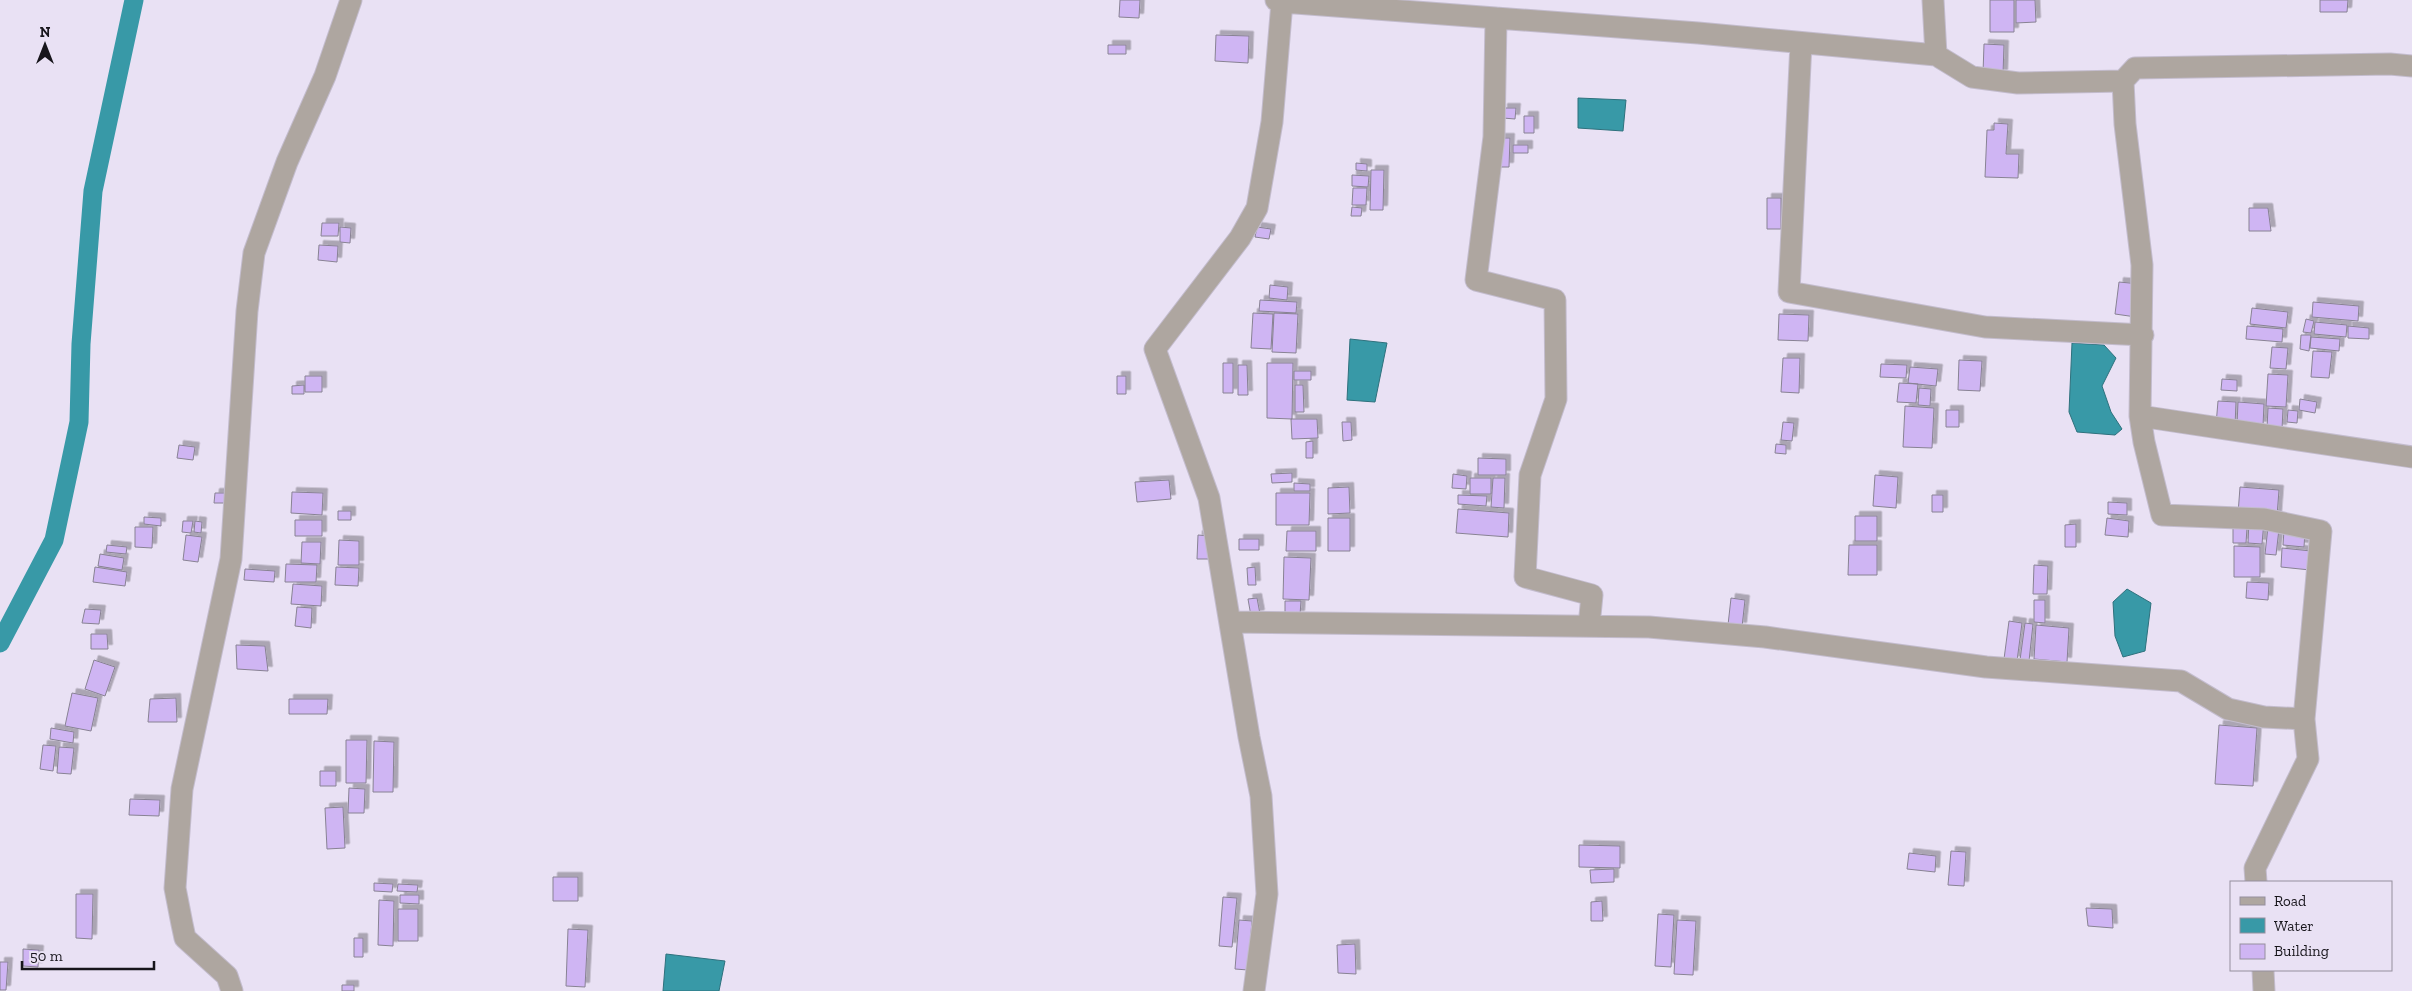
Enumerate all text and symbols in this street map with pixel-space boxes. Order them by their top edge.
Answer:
north arrow [20,20,70,70]
text: N [40,24,51,41]
legend [2230,881,2392,971]
text: Road [2274,892,2307,910]
text: Water [2274,917,2314,935]
scale bar [22,938,155,970]
text: Building [2274,942,2329,960]
text: 50 m [30,947,63,965]

